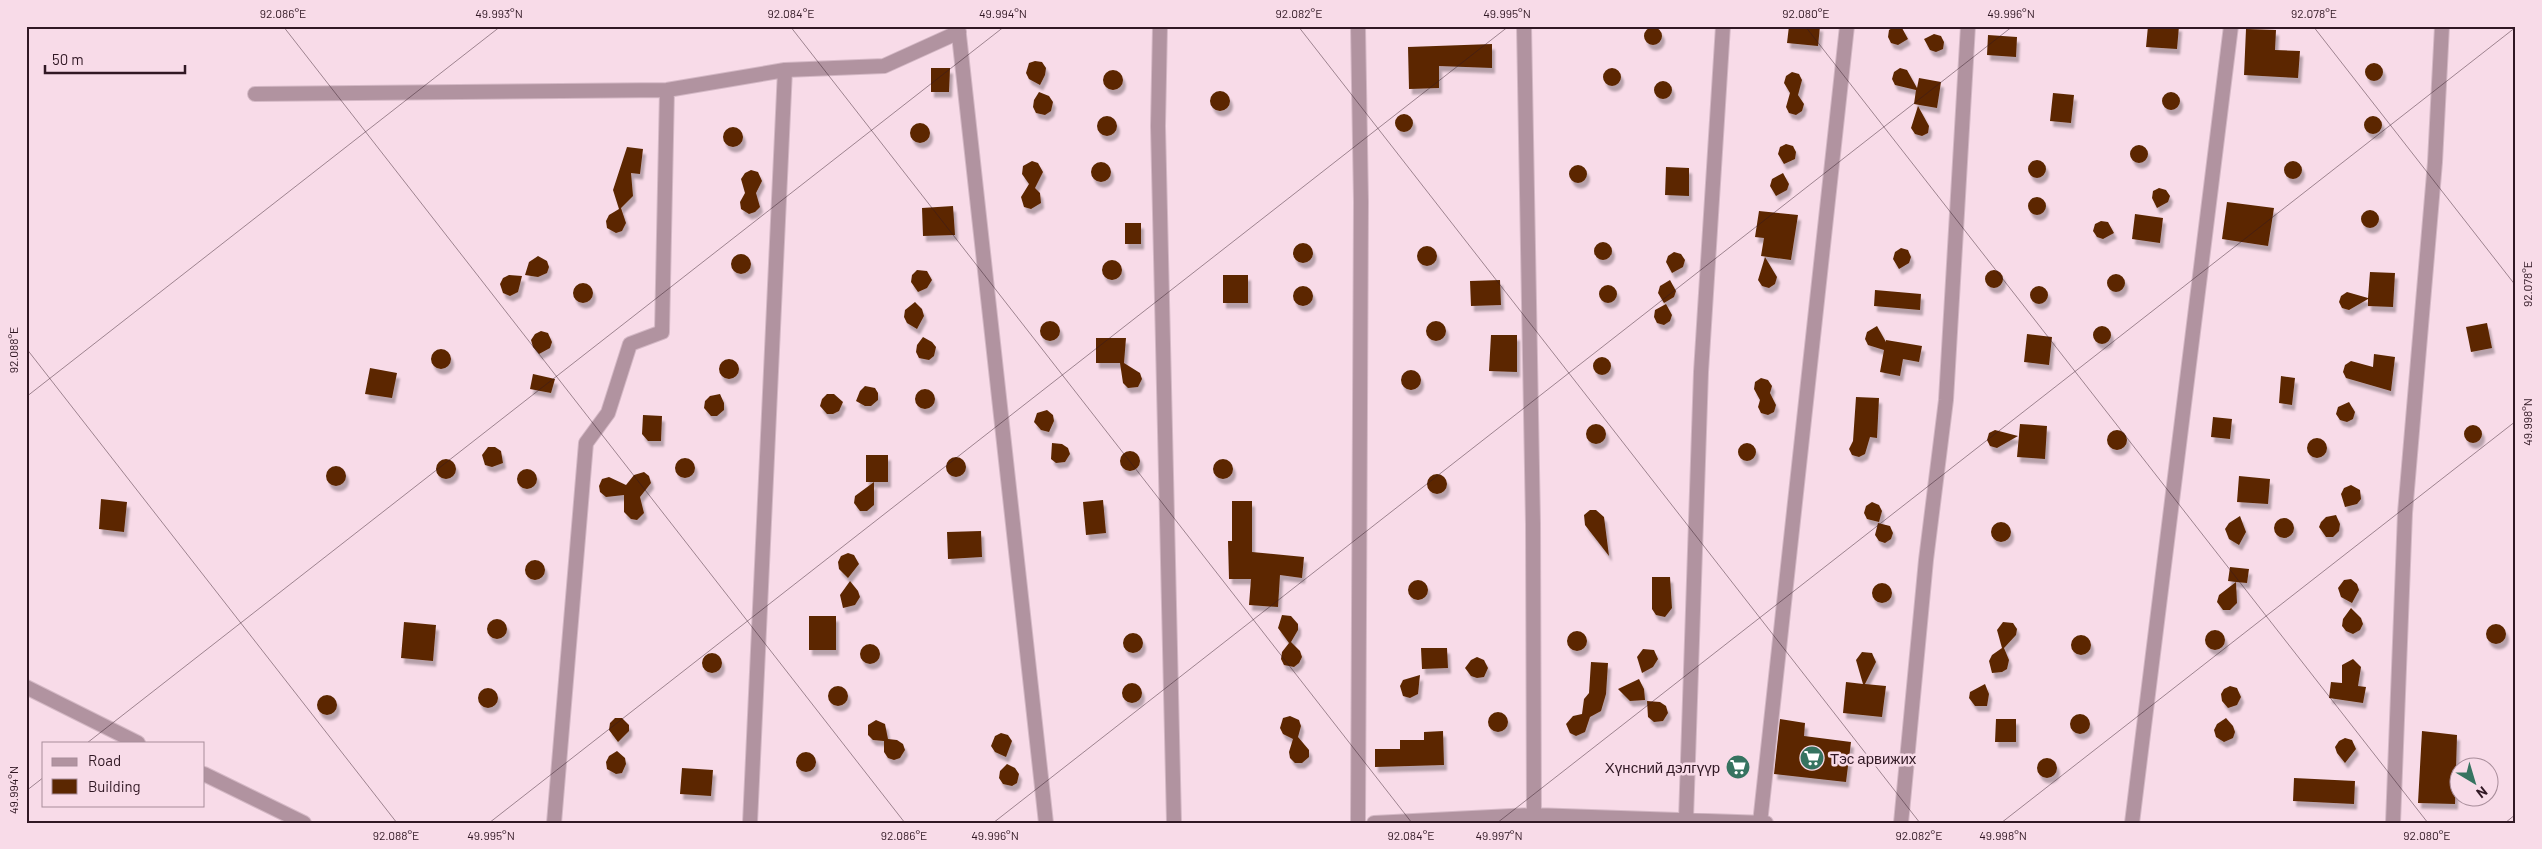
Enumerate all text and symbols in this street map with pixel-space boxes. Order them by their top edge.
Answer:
text: 92.086°E [260,6,306,20]
text: 49.993°N [475,6,523,20]
text: 92.084°E [767,6,815,20]
text: 49.994°N [979,6,1027,20]
text: 92.082°E [1276,6,1322,20]
text: 49.995°N [1483,6,1531,20]
text: 92.080°E [1782,6,1830,20]
text: 49.996°N [1987,6,2035,20]
text: 92.078°E [2291,6,2337,20]
scale bar [45,42,185,74]
text: 50 m [52,50,84,68]
text: 92.078°E [2520,261,2534,307]
text: 92.088°E [6,327,20,373]
text: 49.998°N [2520,398,2534,446]
legend [42,742,205,806]
supermarket icon: Тэс арвижих [1799,745,1825,771]
place label: Тэс арвижих [1830,749,1917,767]
text: Road [88,751,121,769]
supermarket icon: Хүнсний дэлгүүр [1725,754,1751,780]
north arrow [2450,756,2500,806]
place label: Хүнсний дэлгүүр [1605,758,1720,776]
text: 49.994°N [6,766,20,814]
text: Building [88,777,141,795]
text: N [2473,783,2491,802]
text: 92.088°E [373,828,419,842]
text: 49.995°N [467,828,515,842]
text: 92.086°E [881,828,927,842]
text: 49.996°N [971,828,1019,842]
text: 92.084°E [1387,828,1435,842]
text: 49.997°N [1475,828,1523,842]
text: 92.082°E [1896,828,1942,842]
text: 49.998°N [1979,828,2027,842]
text: 92.080°E [2403,828,2451,842]

